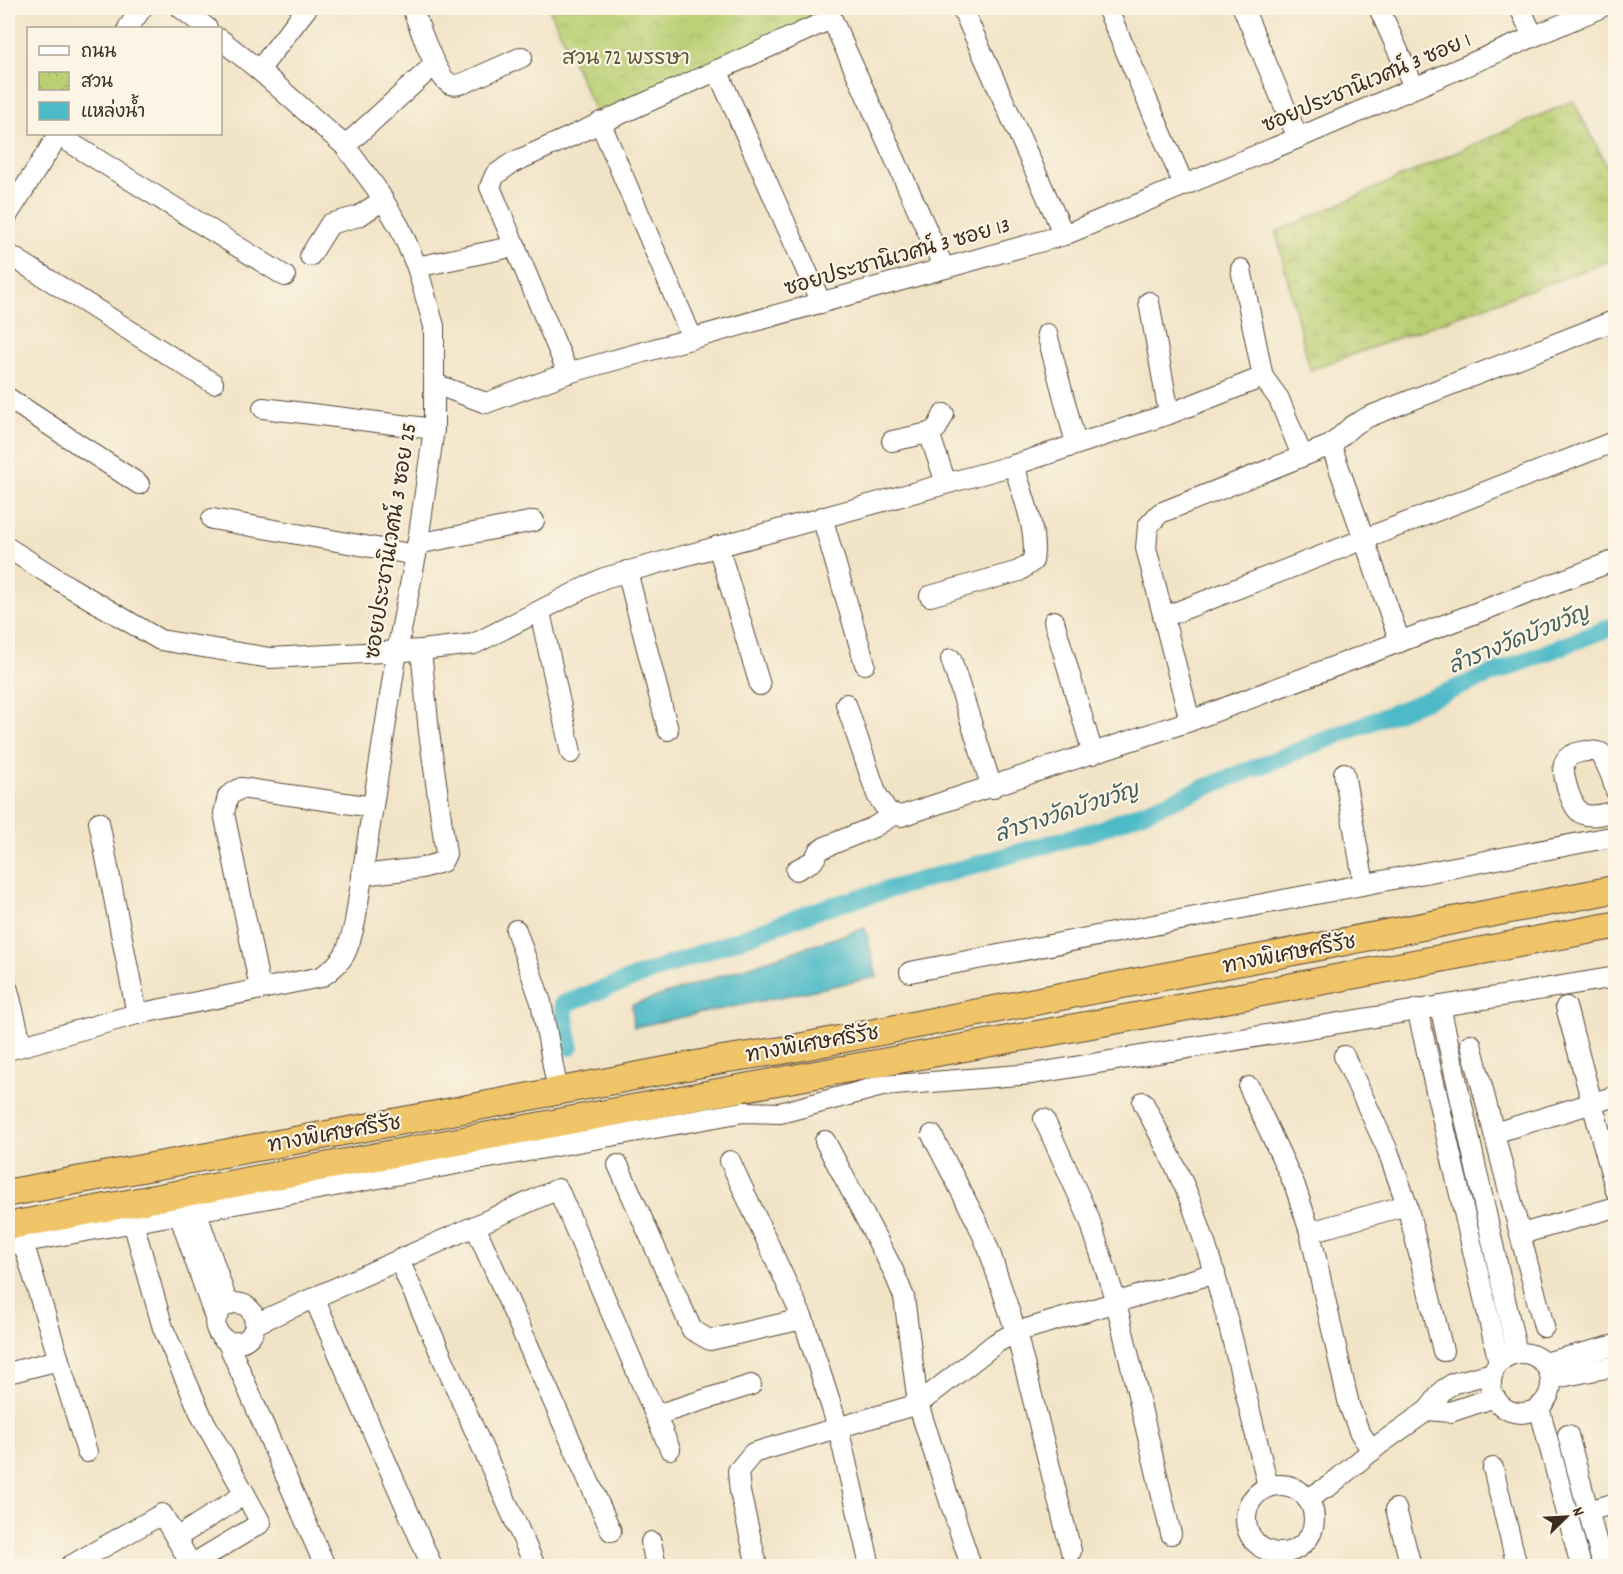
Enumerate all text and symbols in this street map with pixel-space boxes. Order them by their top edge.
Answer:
street label: ซอยประชานิเวศน์ 3 ซอย 1 [1258,26,1476,142]
legend [27,27,222,135]
text: ถนน [81,41,116,66]
park label: สวน 72 พรรษา [562,45,690,75]
text: สวน [81,71,113,96]
text: แหล่งน้ำ [81,94,145,126]
street label: ซอยประชานิเวศน์ 3 ซอย 13 [781,211,1014,306]
street label: ซอยประชานิเวศน์ 3 ซอย 25 [358,421,426,662]
water label: ลำรางวัดบัวขวัญ [1444,597,1597,684]
water label: ลำรางวัดบัวขวัญ [991,775,1145,852]
street label: ทางพิเศษศรีรัช [1220,928,1359,984]
street label: ทางพิเศษศรีรัช [743,1019,882,1072]
street label: ทางพิเศษศรีรัช [265,1109,404,1162]
north arrow [1536,1487,1596,1547]
text: N [1565,1504,1590,1520]

